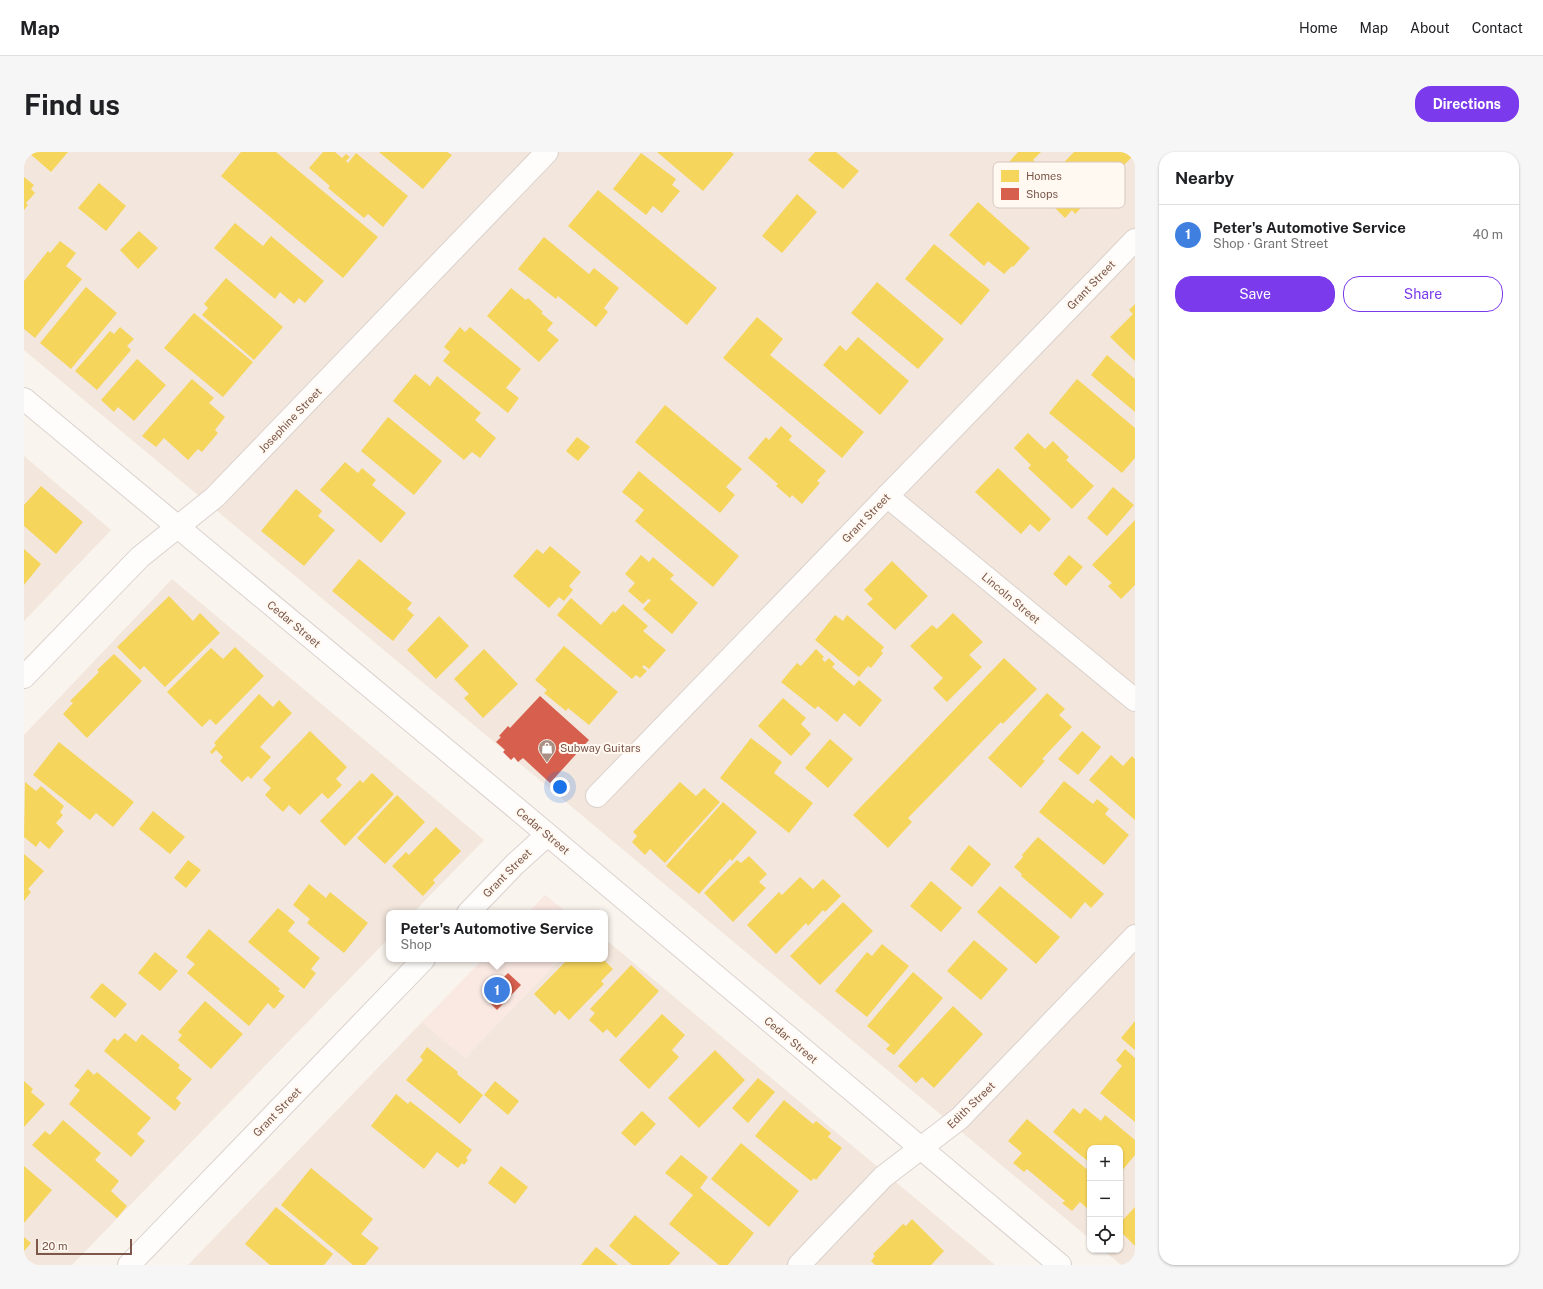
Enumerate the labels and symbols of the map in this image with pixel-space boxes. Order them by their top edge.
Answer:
legend [993,162,1125,208]
text: Homes [1026,170,1062,182]
text: Shops [1026,188,1058,200]
street label: Grant Street [1065,258,1117,312]
street label: Josephine Street [256,385,324,455]
street label: Grant Street [840,491,892,545]
street label: Lincoln Street [980,570,1042,626]
street label: Cedar Street [265,598,323,650]
shop icon: Subway Guitars [537,738,557,763]
place label: Subway Guitars [560,742,641,754]
your location [550,777,570,797]
street label: Cedar Street [514,805,572,857]
street label: Grant Street [480,846,534,900]
pin: 1 [484,975,510,1005]
street label: Cedar Street [762,1014,820,1066]
street label: Edith Street [945,1079,997,1131]
street label: Grant Street [251,1085,303,1139]
scale bar [36,1237,132,1256]

